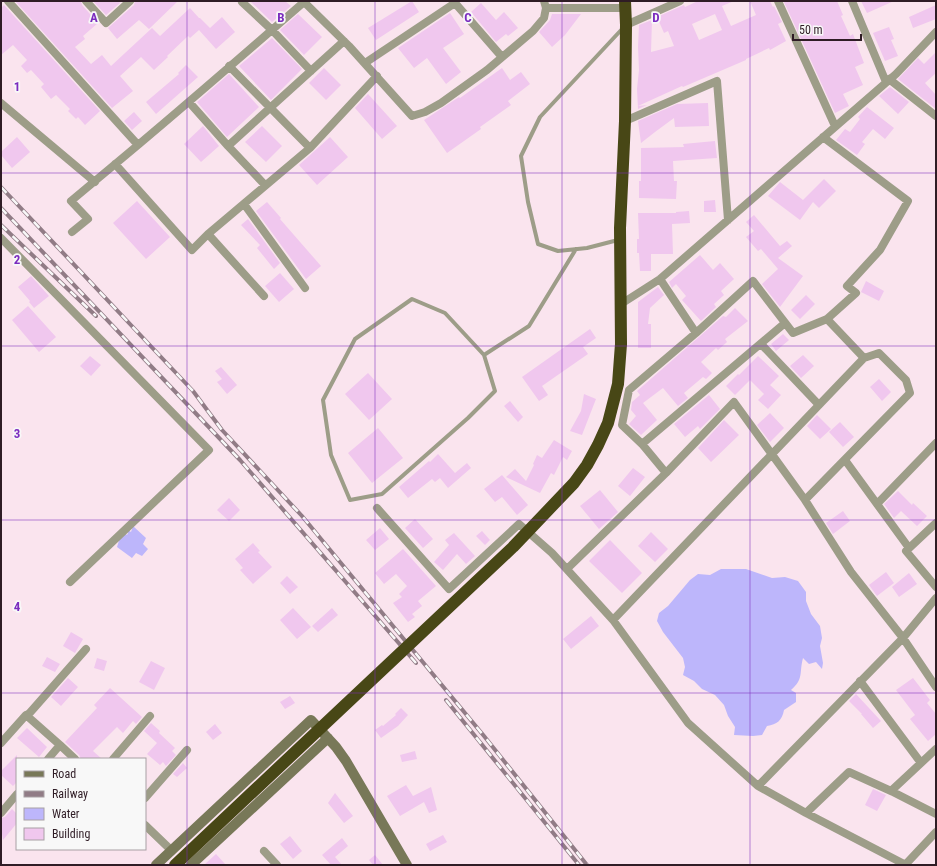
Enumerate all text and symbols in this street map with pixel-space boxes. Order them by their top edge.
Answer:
text: A [90,10,98,25]
text: B [277,10,285,25]
text: C [464,10,472,25]
text: D [652,10,660,25]
scale bar [793,16,861,42]
text: 50 m [799,23,823,37]
text: 1 [14,79,20,94]
text: 2 [14,252,21,267]
text: 3 [14,426,20,441]
text: 4 [14,599,21,614]
legend [16,758,146,850]
text: Road [52,767,76,781]
text: Railway [52,787,88,801]
text: Water [52,807,80,821]
text: Building [52,827,90,841]

